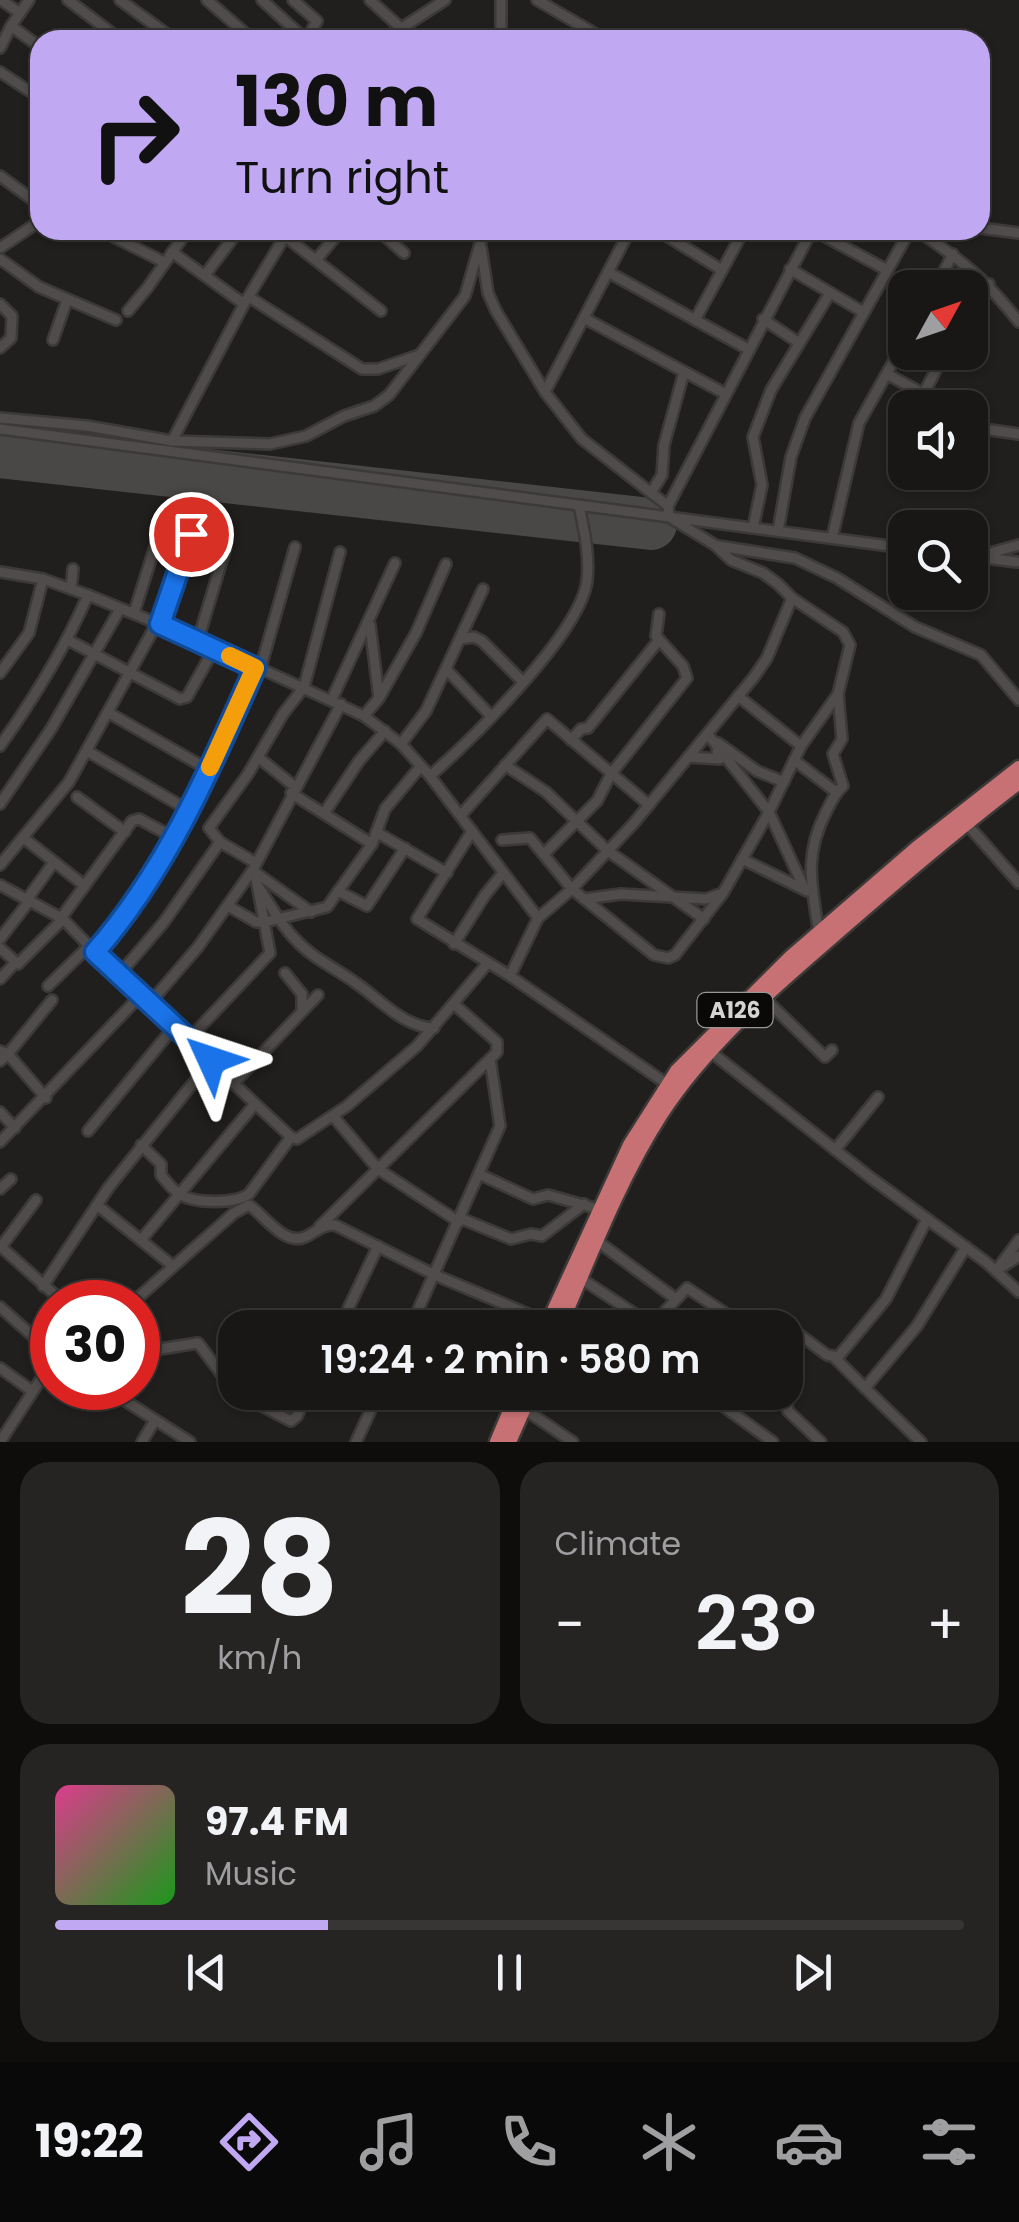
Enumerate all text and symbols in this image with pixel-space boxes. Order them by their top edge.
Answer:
text: 130 m [235,52,438,151]
icon: right [70,70,200,200]
text: Turn right [235,146,449,209]
north arrow [888,270,988,370]
map controls [888,270,988,610]
button: sound [888,390,988,490]
pin [149,492,234,577]
icon: arrive [164,507,219,562]
button: search [888,510,988,610]
road number: A126 [698,993,772,1027]
position arrow [159,1008,263,1112]
speed limit sign: 30 [30,1280,160,1410]
text: 19:24 · 2 min · 580 m [321,1333,700,1386]
text: 28 [181,1477,339,1660]
text: Climate [555,1521,681,1566]
text: 23° [695,1571,816,1676]
text: − [555,1586,585,1663]
text: + [926,1586,964,1663]
text: km/h [217,1635,302,1680]
text: 97.4 FM [205,1795,349,1848]
text: Music [205,1851,297,1896]
icon: previous [179,1945,234,2000]
icon: pause [482,1945,537,2000]
icon: next [785,1945,840,2000]
icon: directions [214,2107,284,2177]
icon: music [354,2107,424,2177]
icon: phone [494,2107,564,2177]
icon: climate [634,2107,704,2177]
icon: car [774,2107,844,2177]
icon: filters [914,2107,984,2177]
text: 19:22 [35,2110,144,2173]

